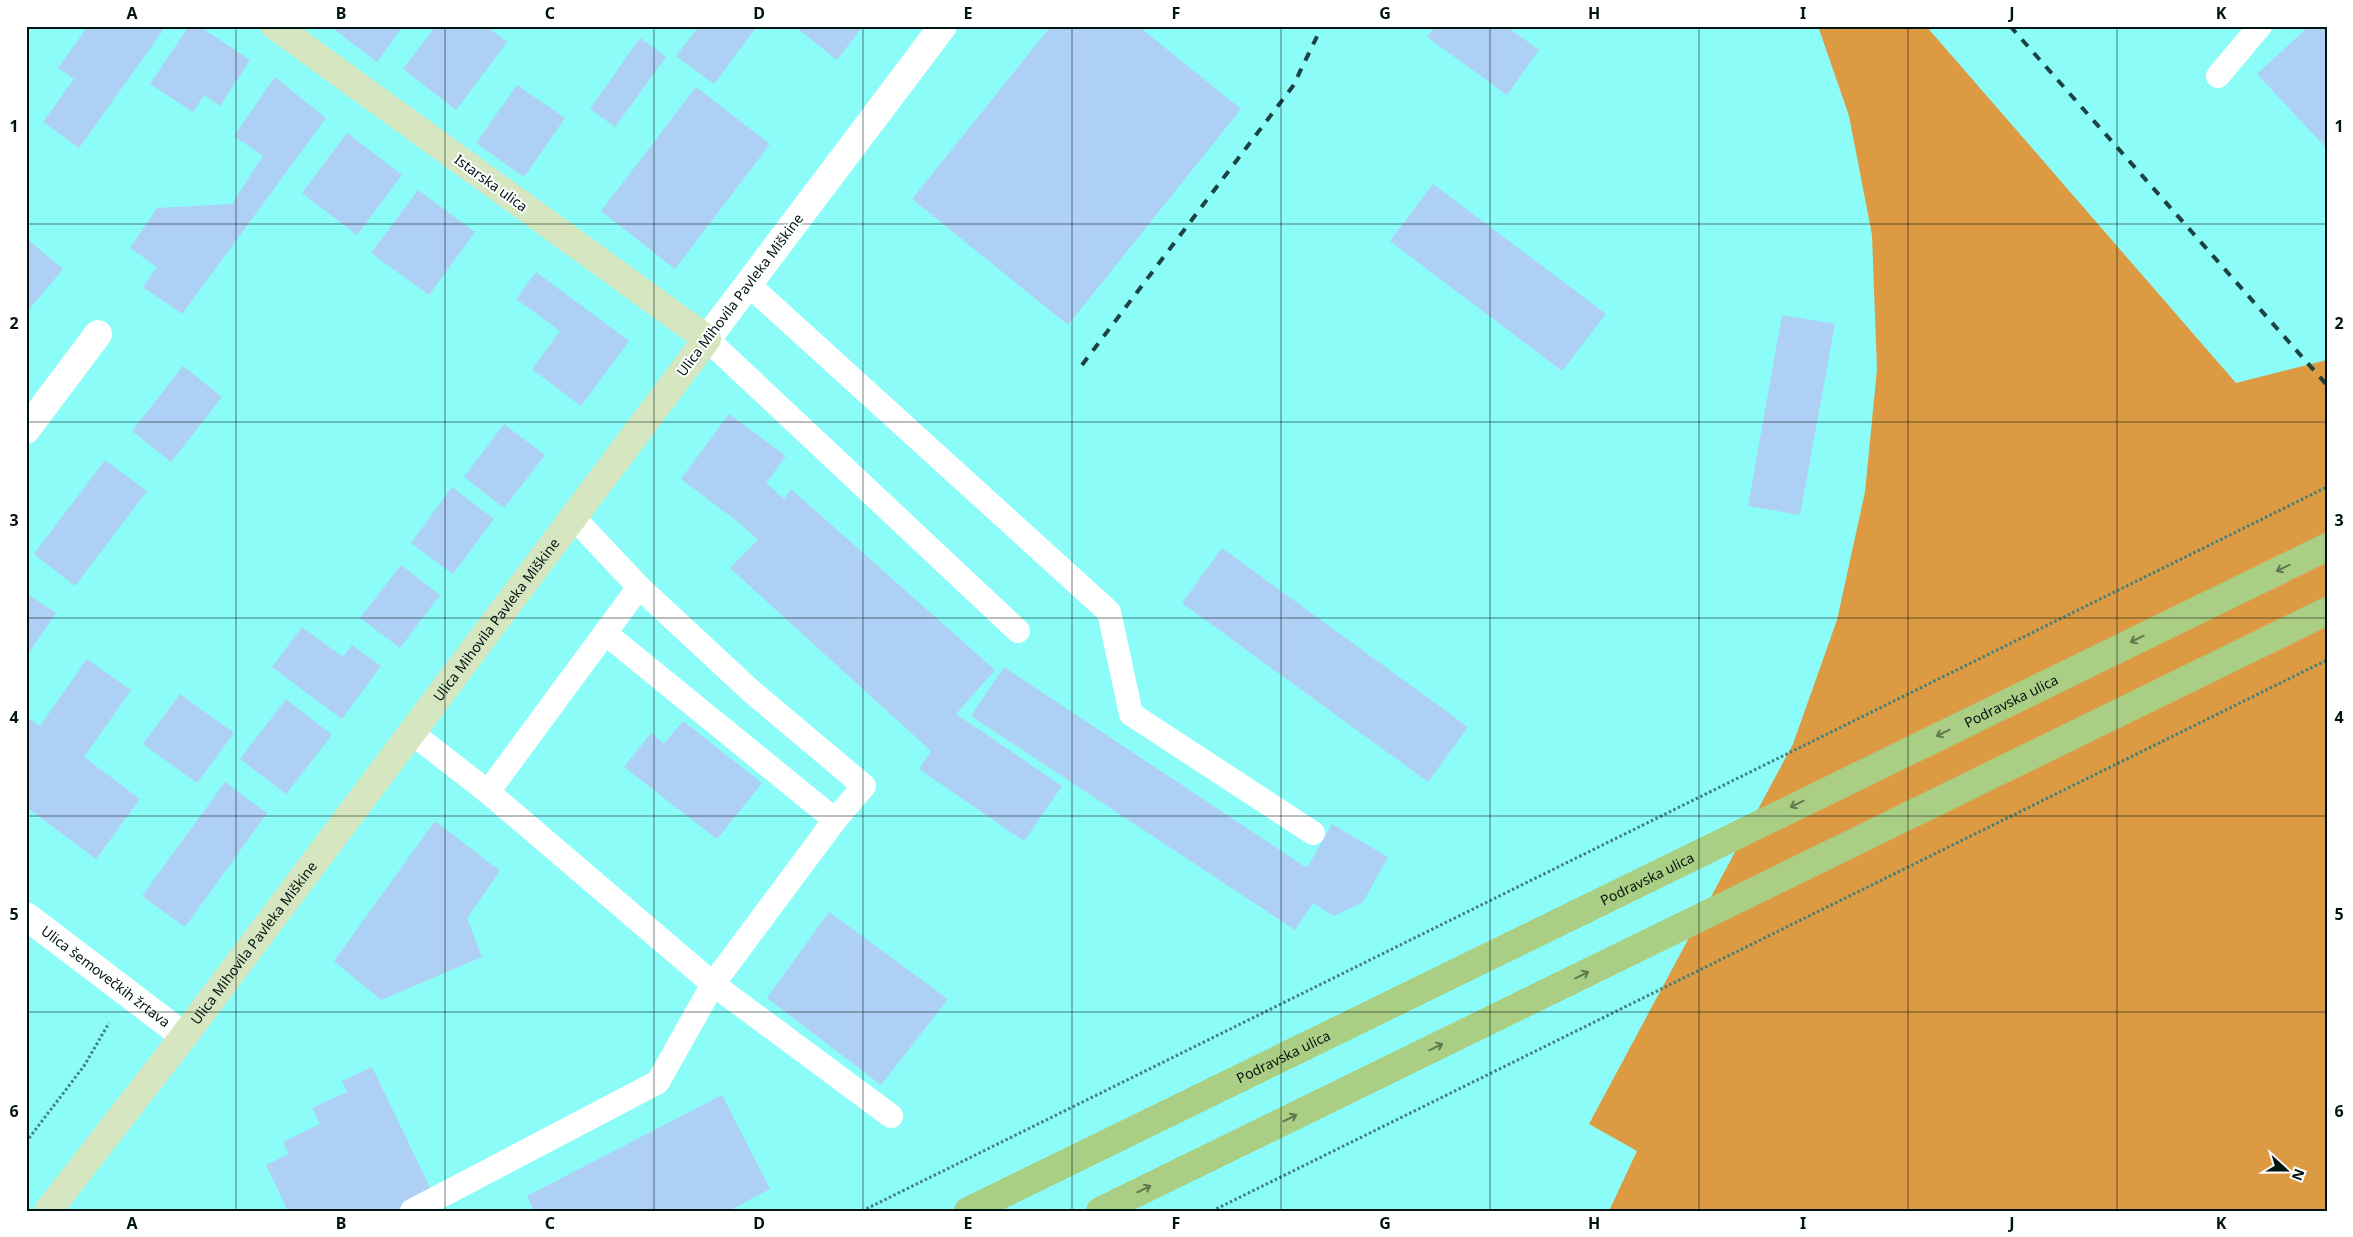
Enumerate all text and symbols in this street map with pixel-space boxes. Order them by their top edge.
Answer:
text: A [126,2,138,24]
text: B [336,2,346,24]
text: C [545,2,555,24]
text: D [753,2,765,24]
text: E [964,2,973,24]
text: F [1172,2,1180,24]
text: G [1379,2,1391,24]
text: H [1588,2,1600,24]
text: I [1800,2,1806,24]
text: J [2007,2,2015,24]
text: K [2216,2,2227,24]
text: 1 [9,115,19,137]
text: 1 [2334,115,2344,137]
street label: Istarska ulica [451,150,532,216]
street label: Ulica Mihovila Pavleka Miškine [672,209,807,380]
text: 2 [9,312,19,334]
text: 2 [2334,312,2344,334]
text: 3 [9,509,19,531]
text: 3 [2334,509,2344,531]
street label: Ulica Mihovila Pavleka Miškine [428,534,563,705]
one-way arrow [2276,564,2291,573]
one-way arrow [2130,635,2145,644]
street label: Podravska ulica [1961,670,2061,732]
text: 4 [9,706,19,728]
text: 4 [2334,706,2344,728]
one-way arrow [1936,729,1951,738]
one-way arrow [1790,800,1805,809]
street label: Podravska ulica [1597,848,1697,910]
street label: Ulica Mihovila Pavleka Miškine [186,857,321,1028]
text: 5 [9,903,19,925]
text: 5 [2334,903,2344,925]
street label: Ulica šemovečkih žrtava [38,921,174,1031]
one-way arrow [1574,970,1589,980]
street label: Podravska ulica [1233,1025,1333,1087]
one-way arrow [1428,1042,1443,1051]
text: 6 [9,1100,19,1122]
text: 6 [2334,1100,2344,1122]
one-way arrow [1282,1113,1297,1122]
north arrow [2260,1144,2310,1194]
text: N [2288,1166,2310,1184]
one-way arrow [1136,1184,1151,1194]
text: A [126,1212,138,1234]
text: B [336,1212,346,1234]
text: C [545,1212,555,1234]
text: D [753,1212,765,1234]
text: E [964,1212,973,1234]
text: F [1172,1212,1180,1234]
text: G [1379,1212,1391,1234]
text: H [1588,1212,1600,1234]
text: I [1800,1212,1806,1234]
text: J [2007,1212,2015,1234]
text: K [2216,1212,2227,1234]

